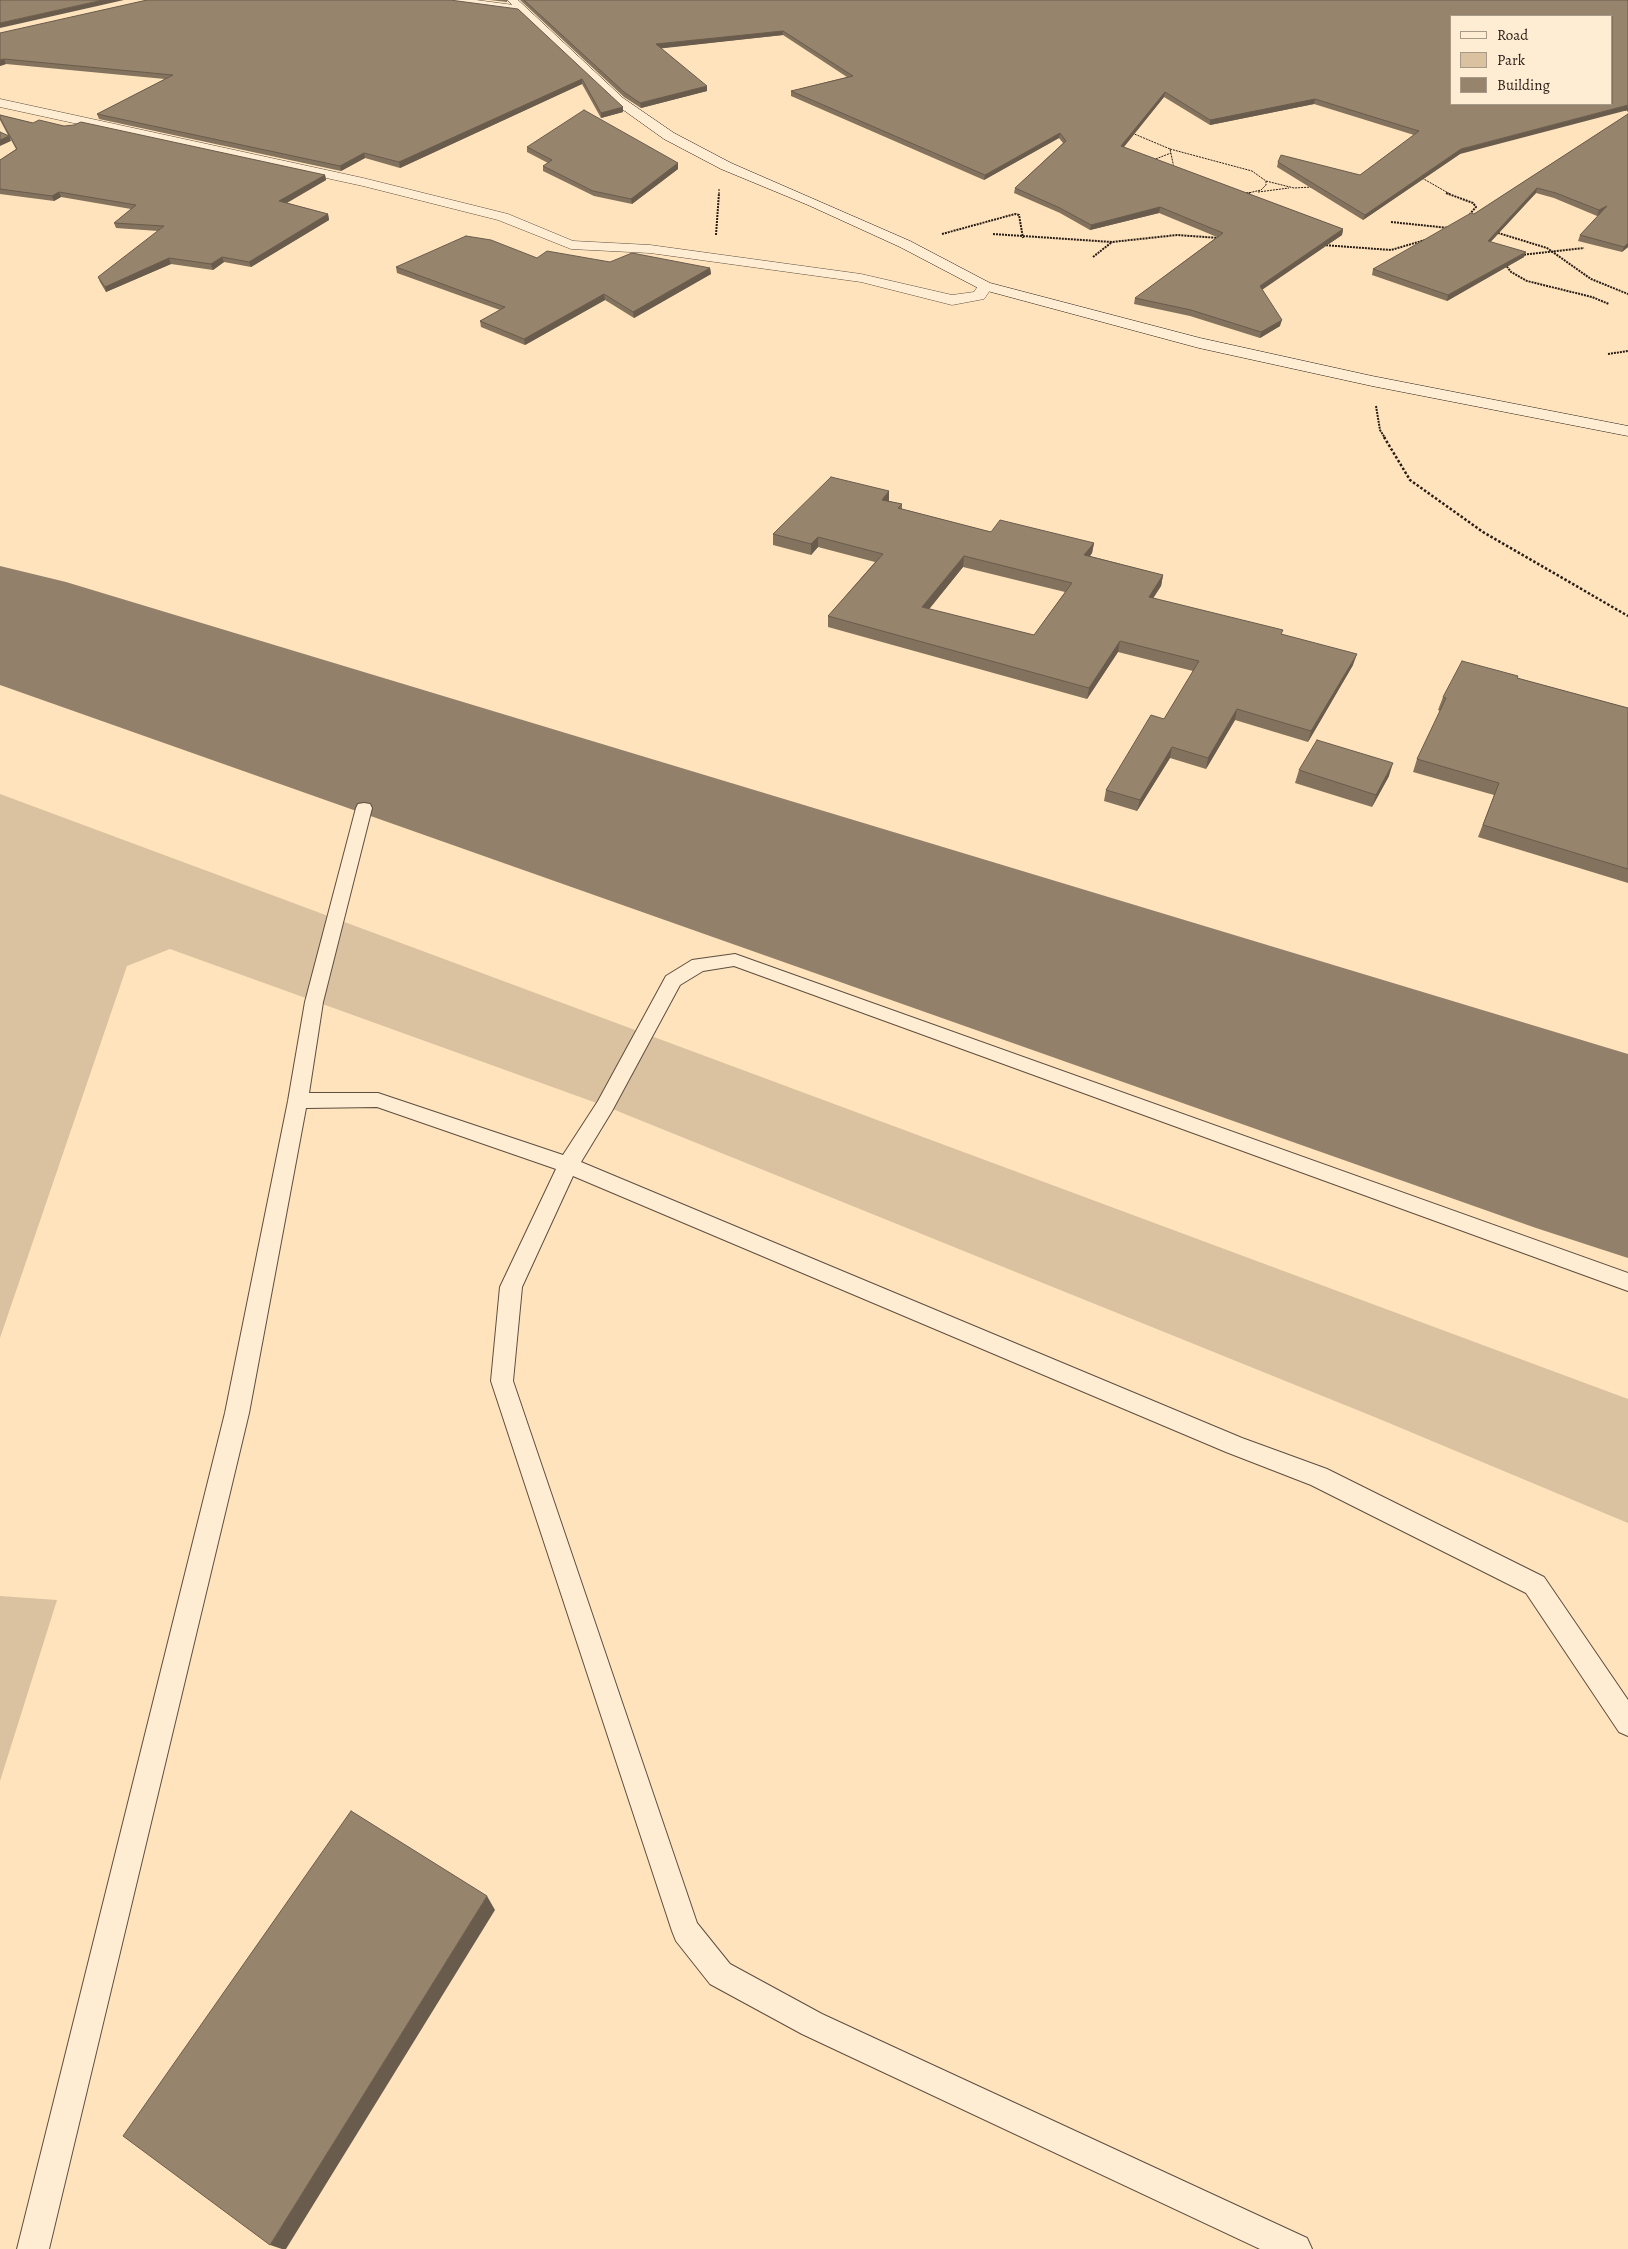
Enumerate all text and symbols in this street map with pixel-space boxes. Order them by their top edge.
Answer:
legend [1450,15,1613,105]
text: Road [1497,25,1528,45]
text: Park [1497,50,1525,70]
text: Building [1497,75,1550,95]

